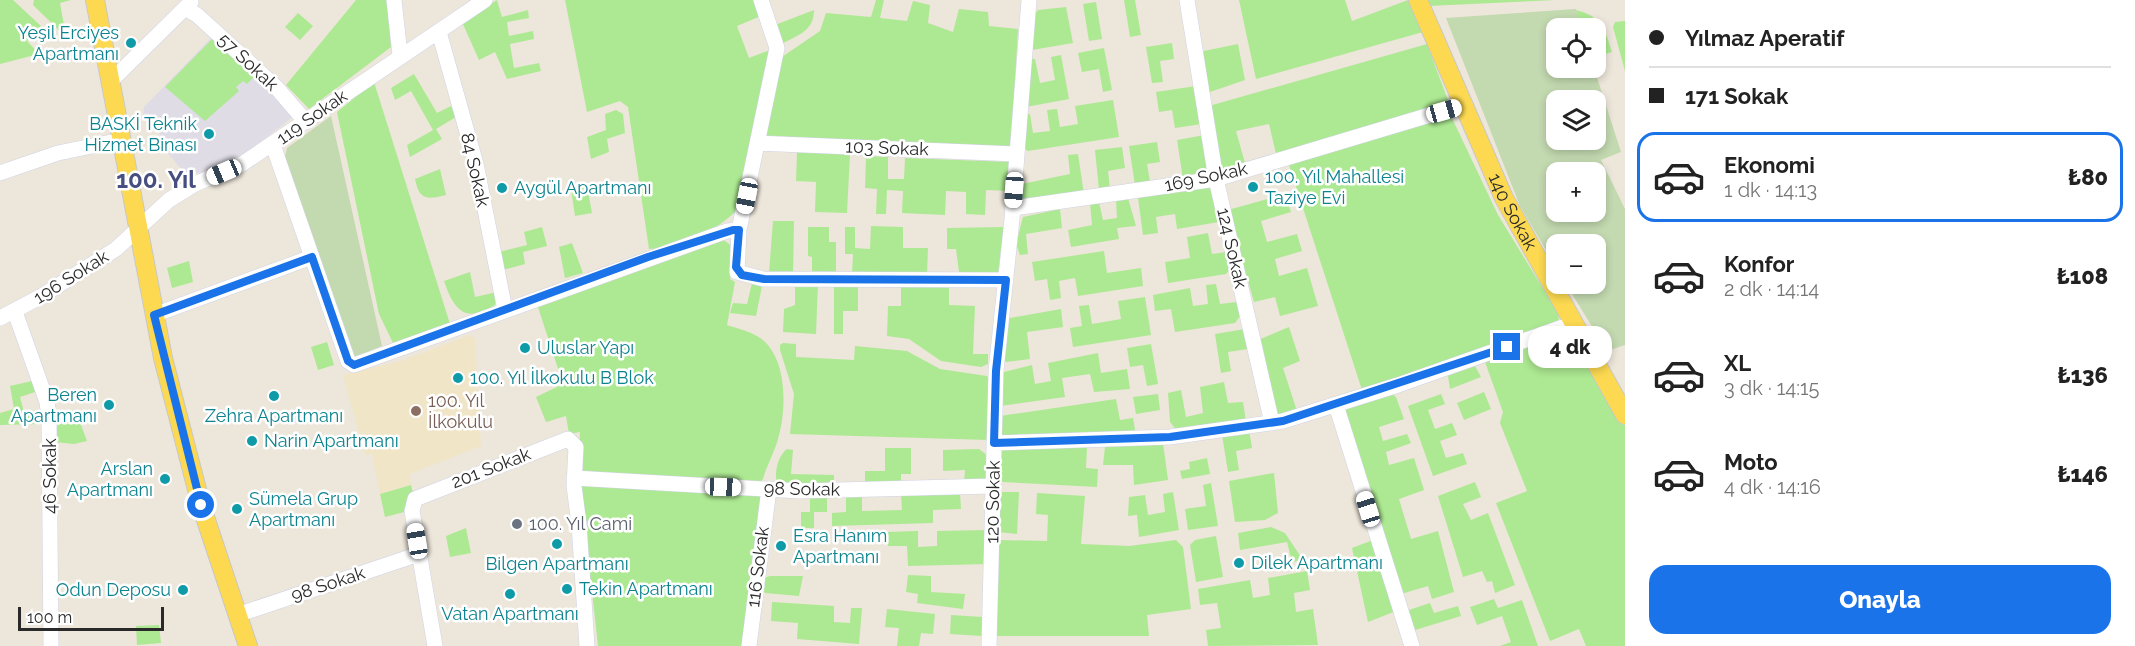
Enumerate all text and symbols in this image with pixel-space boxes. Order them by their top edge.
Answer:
map controls [1546,18,1606,294]
button: locate [1546,18,1606,78]
place label: Yeşil Erciyes Apartmanı [17,22,119,64]
text: Yılmaz Aperatif [1685,25,1844,51]
street label: 57 Sokak [214,29,283,95]
marker: Yeşil Erciyes Apartmanı [124,36,138,50]
text: 171 Sokak [1685,83,1788,109]
street label: 119 Sokak [272,84,351,148]
button: layers [1546,90,1606,150]
car [1424,97,1464,125]
place label: BASKİ Teknik Hizmet Binası [84,113,197,155]
marker: BASKİ Teknik Hizmet Binası [202,127,216,141]
street label: 84 Sokak [457,131,494,210]
street label: 103 Sokak [845,136,930,159]
icon: car [1652,150,1706,204]
text: Ekonomi [1724,152,1815,178]
car [204,157,244,187]
street label: 169 Sokak [1163,157,1250,196]
button: + [1546,162,1606,222]
text: ₺80 [2068,164,2108,190]
district label: 100. Yıl [116,165,196,194]
place label: 100. Yıl Mahallesi Taziye Evi [1265,166,1404,208]
street label: 140 Sokak [1485,170,1542,254]
car [1004,171,1024,209]
place label: Aygül Apartmanı [514,177,651,198]
car [735,177,759,215]
text: 1 dk · 14:13 [1724,178,1817,202]
marker: 100. Yıl Mahallesi Taziye Evi [1246,180,1260,194]
marker: Aygül Apartmanı [495,181,509,195]
street label: 124 Sokak [1213,206,1252,291]
button: − [1546,234,1606,294]
street label: 196 Sokak [29,245,112,308]
icon: car [1652,249,1706,303]
text: Konfor [1724,251,1794,277]
text: ₺108 [2057,263,2108,289]
text: 2 dk · 14:14 [1724,277,1819,301]
callout: 4 dk [1528,326,1612,368]
route end [1493,333,1520,360]
text: 4 dk [1550,335,1590,359]
place label: Uluslar Yapı [537,337,634,358]
marker: Uluslar Yapı [518,341,532,355]
icon: car [1652,348,1706,402]
text: XL [1724,350,1751,376]
text: ₺136 [2058,362,2108,388]
place label: 100. Yıl İlkokulu B Blok [470,367,654,388]
marker: 100. Yıl İlkokulu B Blok [451,371,465,385]
text: 3 dk · 14:15 [1724,376,1820,400]
place label: Beren Apartmanı [11,384,97,426]
marker: Zehra Apartmanı [267,389,281,403]
place label: 100. Yıl İlkokulu [428,390,493,432]
marker: Beren Apartmanı [102,398,116,412]
marker: 100. Yıl İlkokulu [409,404,423,418]
place label: Zehra Apartmanı [205,405,343,426]
place label: Narin Apartmanı [264,430,399,451]
marker: Narin Apartmanı [245,434,259,448]
street label: 46 Sokak [39,438,60,514]
street label: 201 Sokak [448,443,534,492]
icon: car [1652,447,1706,501]
text: Moto [1724,449,1778,475]
place label: Arslan Apartmanı [67,458,153,500]
street label: 120 Sokak [981,460,1004,544]
text: ₺146 [2057,461,2108,487]
marker: Arslan Apartmanı [158,472,172,486]
text: 4 dk · 14:16 [1724,475,1821,499]
car [705,477,741,497]
street label: 98 Sokak [764,477,841,500]
place label: Sümela Grup Apartmanı [249,488,358,530]
car [1354,489,1382,529]
route start [187,491,214,518]
marker: Sümela Grup Apartmanı [230,502,244,516]
place label: 100. Yıl Cami [529,513,632,534]
marker: 100. Yıl Cami [510,517,524,531]
car [405,522,429,560]
street label: 116 Sokak [742,525,773,609]
place label: Esra Hanım Apartmanı [793,525,887,567]
marker: Bilgen Apartmanı [550,537,564,551]
marker: Esra Hanım Apartmanı [774,539,788,553]
place label: Dilek Apartmanı [1251,552,1383,573]
place label: Bilgen Apartmanı [485,553,629,574]
marker: Dilek Apartmanı [1232,556,1246,570]
street label: 98 Sokak [288,562,368,605]
button: Onayla [1649,565,2111,634]
place label: Tekin Apartmanı [579,578,713,599]
place label: Odun Deposu [56,579,171,600]
marker: Tekin Apartmanı [560,582,574,596]
marker: Odun Deposu [176,583,190,597]
marker: Vatan Apartmanı [503,587,517,601]
place label: Vatan Apartmanı [441,603,579,624]
scale bar [18,604,164,632]
text: 100 m [27,608,72,627]

